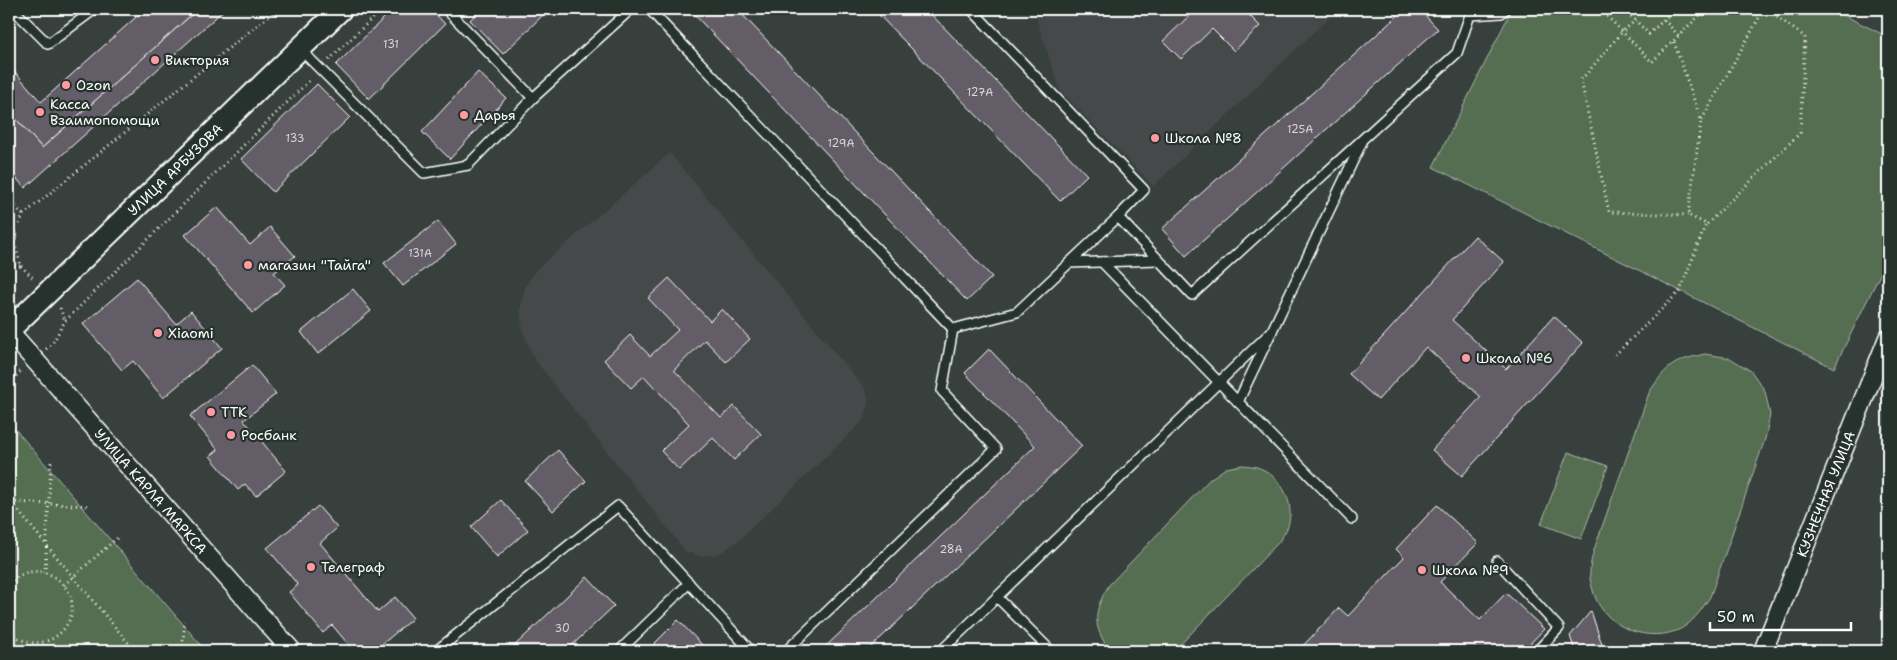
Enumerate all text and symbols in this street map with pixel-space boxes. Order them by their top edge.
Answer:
house number: 131 [383,37,399,52]
place label: Виктория [165,51,230,69]
marker: Виктория [149,54,161,66]
place label: Ozon [76,76,111,94]
marker: Ozon [60,79,72,91]
house number: 127А [967,85,993,100]
place label: Касса Взаимопомощи [50,95,160,129]
marker: Касса Взаимопомощи [34,106,46,118]
place label: Дарья [474,106,516,124]
marker: Дарья [458,109,470,121]
street label: УЛИЦА АРБУЗОВА [124,120,226,219]
house number: 125А [1287,122,1313,137]
place label: Школа №8 [1165,129,1242,147]
house number: 133 [286,131,304,146]
marker: Школа №8 [1149,132,1161,144]
house number: 129А [828,136,854,151]
house number: 131А [408,246,432,261]
place label: магазин "Тайга" [258,256,371,274]
marker: магазин "Тайга" [242,259,254,271]
place label: Xiaomi [168,324,214,342]
marker: Xiaomi [152,327,164,339]
place label: Школа №6 [1476,349,1553,367]
marker: Школа №6 [1460,352,1472,364]
place label: ТТК [221,403,247,421]
marker: ТТК [205,406,217,418]
street label: УЛИЦА КАРЛА МАРКСА [91,425,211,558]
place label: Росбанк [241,426,297,444]
street label: КУЗНЕЧНАЯ УЛИЦА [1792,428,1859,560]
marker: Росбанк [225,429,237,441]
house number: 28А [939,542,963,557]
place label: Телеграф [321,558,385,576]
marker: Телеграф [305,561,317,573]
place label: Школа №9 [1432,561,1509,579]
marker: Школа №9 [1416,564,1428,576]
scale bar [1710,600,1851,632]
text: 50 m [1717,607,1755,627]
house number: 30 [554,621,570,636]

